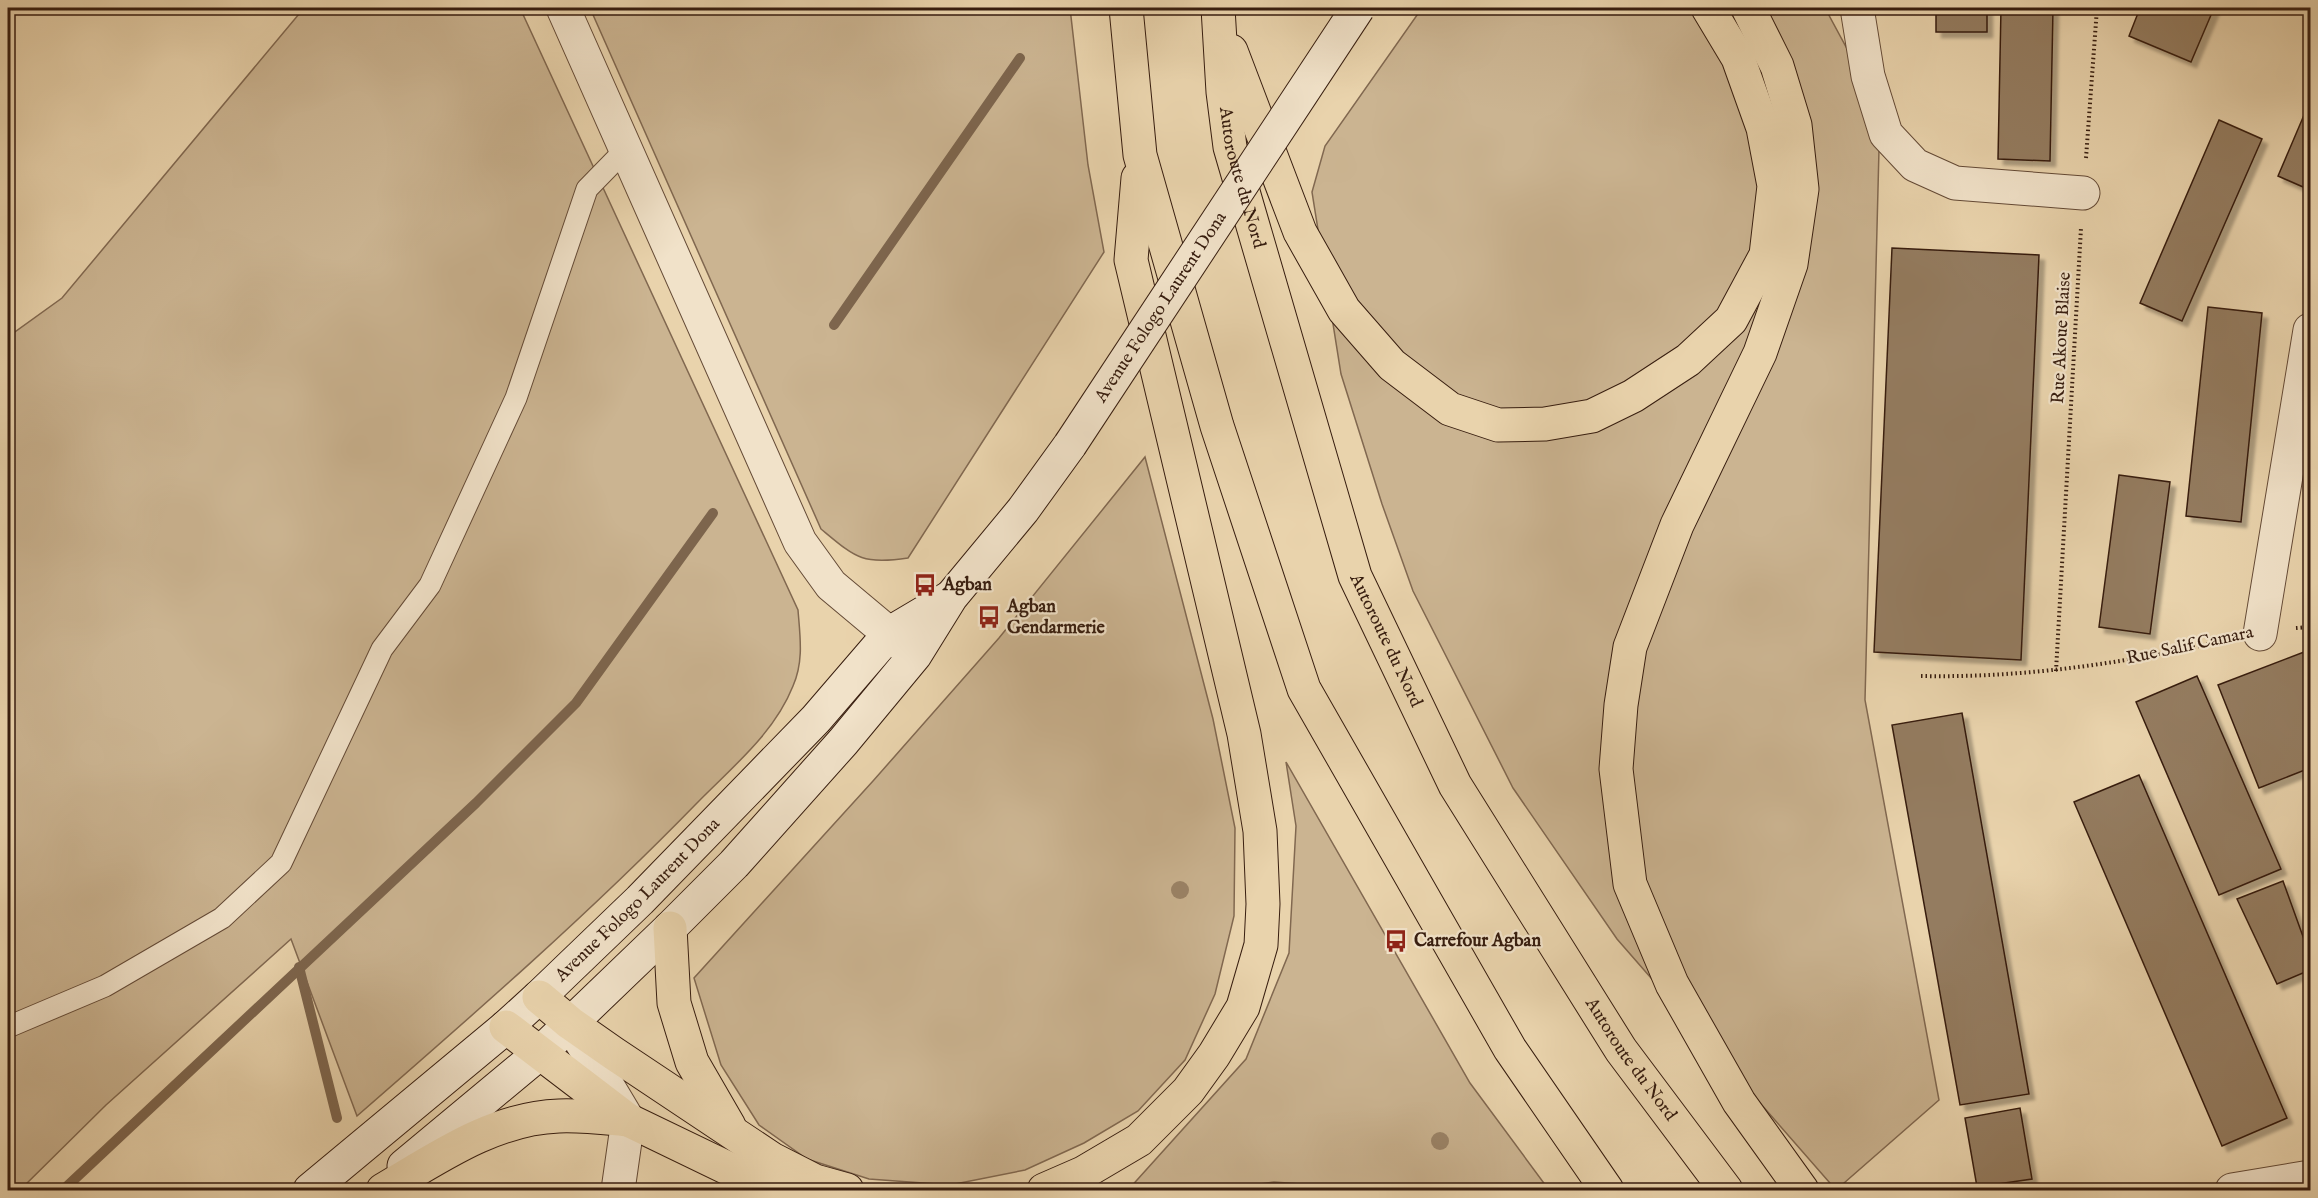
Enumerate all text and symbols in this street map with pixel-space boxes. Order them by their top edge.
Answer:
street label: Autoroute du Nord [1213,105,1271,251]
street label: Avenue Fologo Laurent Dona [1089,207,1232,408]
street label: Rue Akoue Blaise [2047,272,2077,404]
street label: Autoroute du Nord [1344,569,1428,711]
bus stop icon: Agban [912,572,938,598]
place label: Agban [942,574,992,597]
place label: Agban Gendarmerie [1006,596,1106,640]
bus stop icon: Agban Gendarmerie [976,604,1002,630]
street label: Rue Salif Camara [2124,621,2256,671]
street label: Avenue Fologo Laurent Dona [550,813,725,988]
bus stop icon: Carrefour Agban [1383,928,1409,954]
place label: Carrefour Agban [1414,930,1541,953]
street label: Autoroute du Nord [1579,993,1682,1126]

